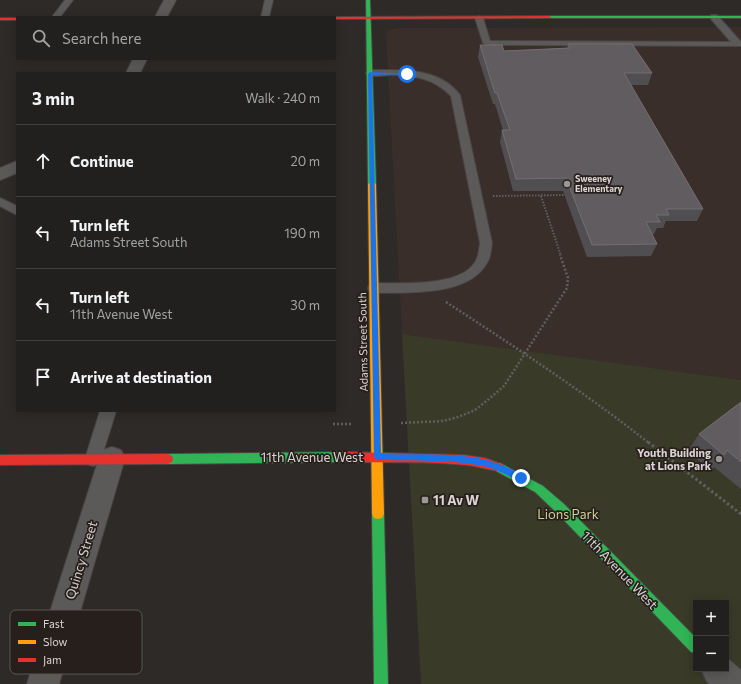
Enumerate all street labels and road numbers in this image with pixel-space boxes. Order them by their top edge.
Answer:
street label: Adams Street South [355,292,370,392]
street label: 11th Avenue West [261,449,363,465]
street label: Quincy Street [61,519,101,601]
street label: 11th Avenue West [579,528,661,612]

